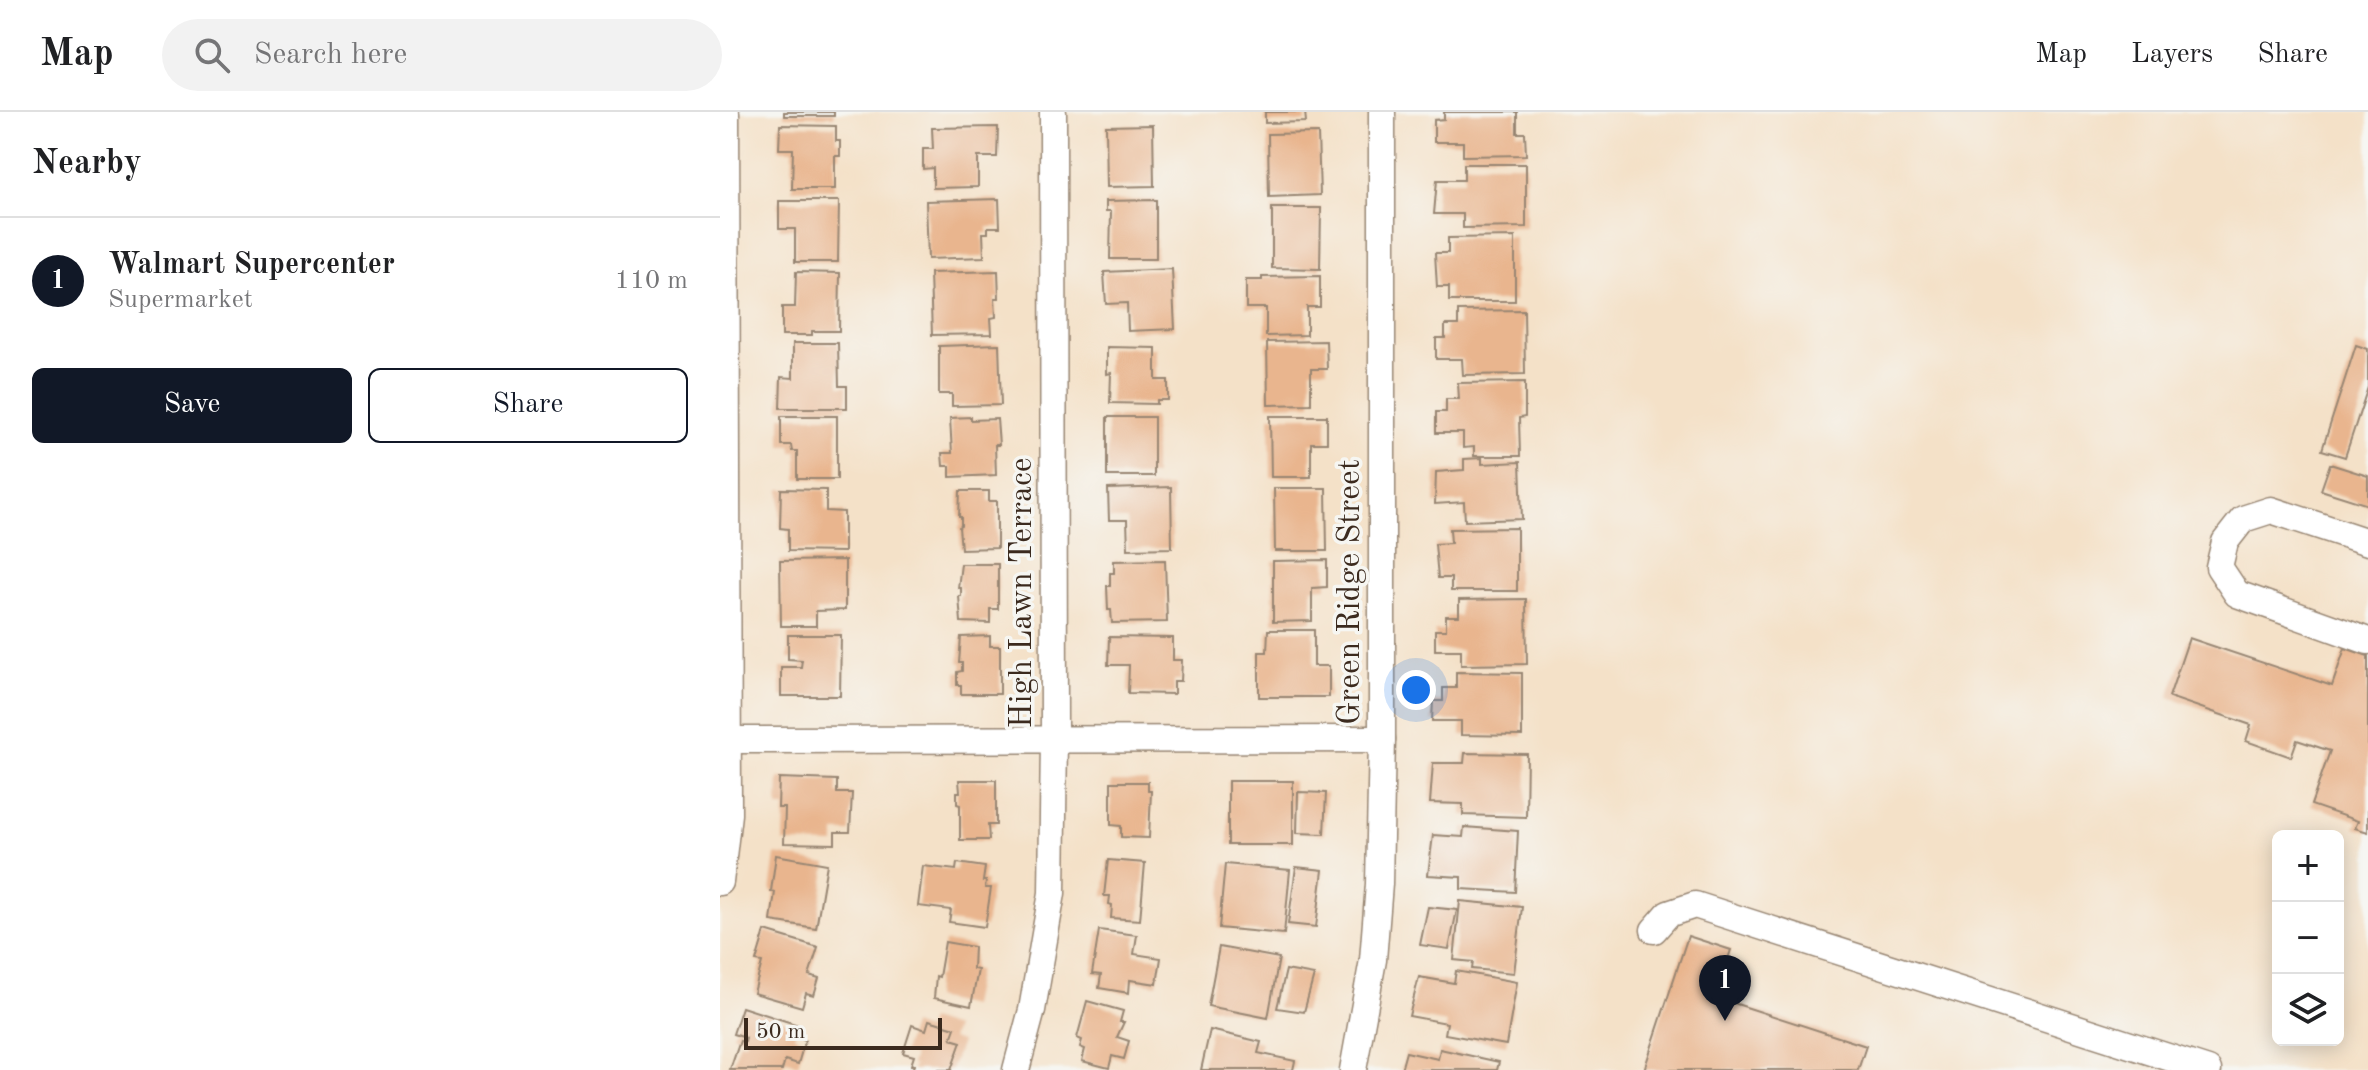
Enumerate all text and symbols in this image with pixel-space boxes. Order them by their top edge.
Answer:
search box [162,19,722,91]
icon: search [190,33,234,77]
text: Map [40,36,114,74]
text: Search here [254,40,407,70]
text: Map [2035,41,2087,69]
text: Layers [2131,41,2213,69]
text: Share [2257,41,2328,69]
text: Nearby [32,147,142,181]
text: Walmart Supercenter [108,250,395,280]
text: 1 [50,268,66,294]
text: 110 m [615,268,688,294]
text: Supermarket [108,287,253,313]
button: Save [32,368,352,443]
button: Share [368,368,688,443]
street label: High Lawn Terrace [1007,457,1039,729]
street label: Green Ridge Street [1335,459,1367,725]
your location [1396,670,1436,710]
map controls [2272,830,2344,1046]
button: + [2272,830,2344,902]
button: − [2272,902,2344,974]
pin: 1 [1699,955,1751,1021]
button: layers [2272,974,2344,1046]
scale bar [744,1014,942,1050]
text: 50 m [756,1021,805,1043]

